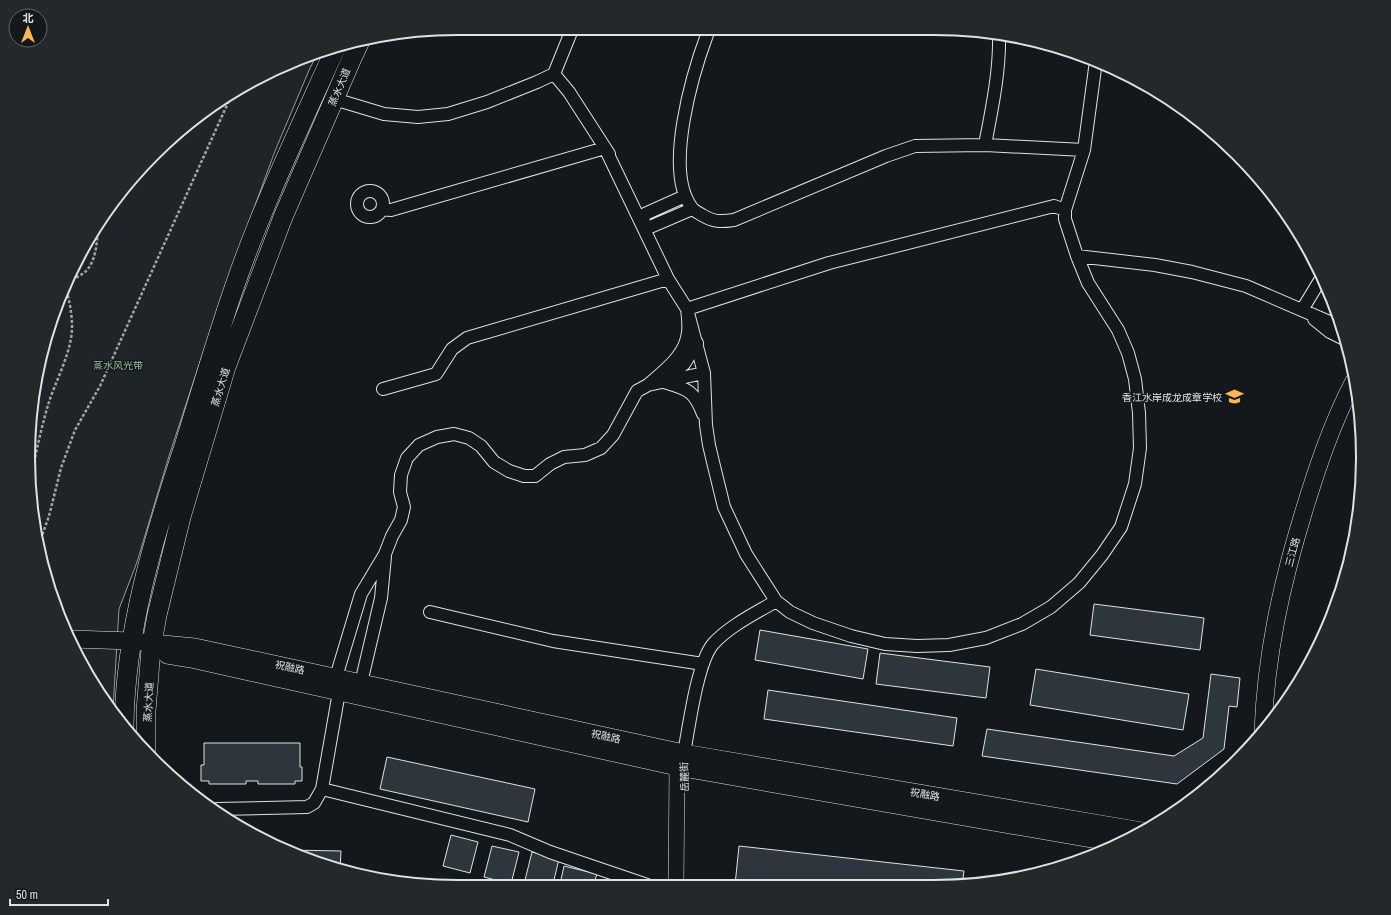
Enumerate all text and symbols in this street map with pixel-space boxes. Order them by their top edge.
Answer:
north arrow [8,8,48,48]
text: 北 [23,11,34,25]
street label: 蒸水大道 [326,66,353,108]
park label: 蒸水风光带 [93,359,143,372]
street label: 蒸水大道 [208,366,233,408]
school or university icon: 香江水岸成龙成章学校 [1225,387,1245,407]
place label: 香江水岸成龙成章学校 [1122,391,1222,404]
street label: 三江路 [1282,536,1303,568]
street label: 祝融路 [274,658,306,677]
street label: 蒸水大道 [141,682,156,722]
street label: 祝融路 [590,727,622,746]
street label: 岳麓街 [677,762,692,792]
street label: 祝融路 [909,785,941,803]
scale bar [10,881,108,907]
text: 50 m [16,887,38,903]

